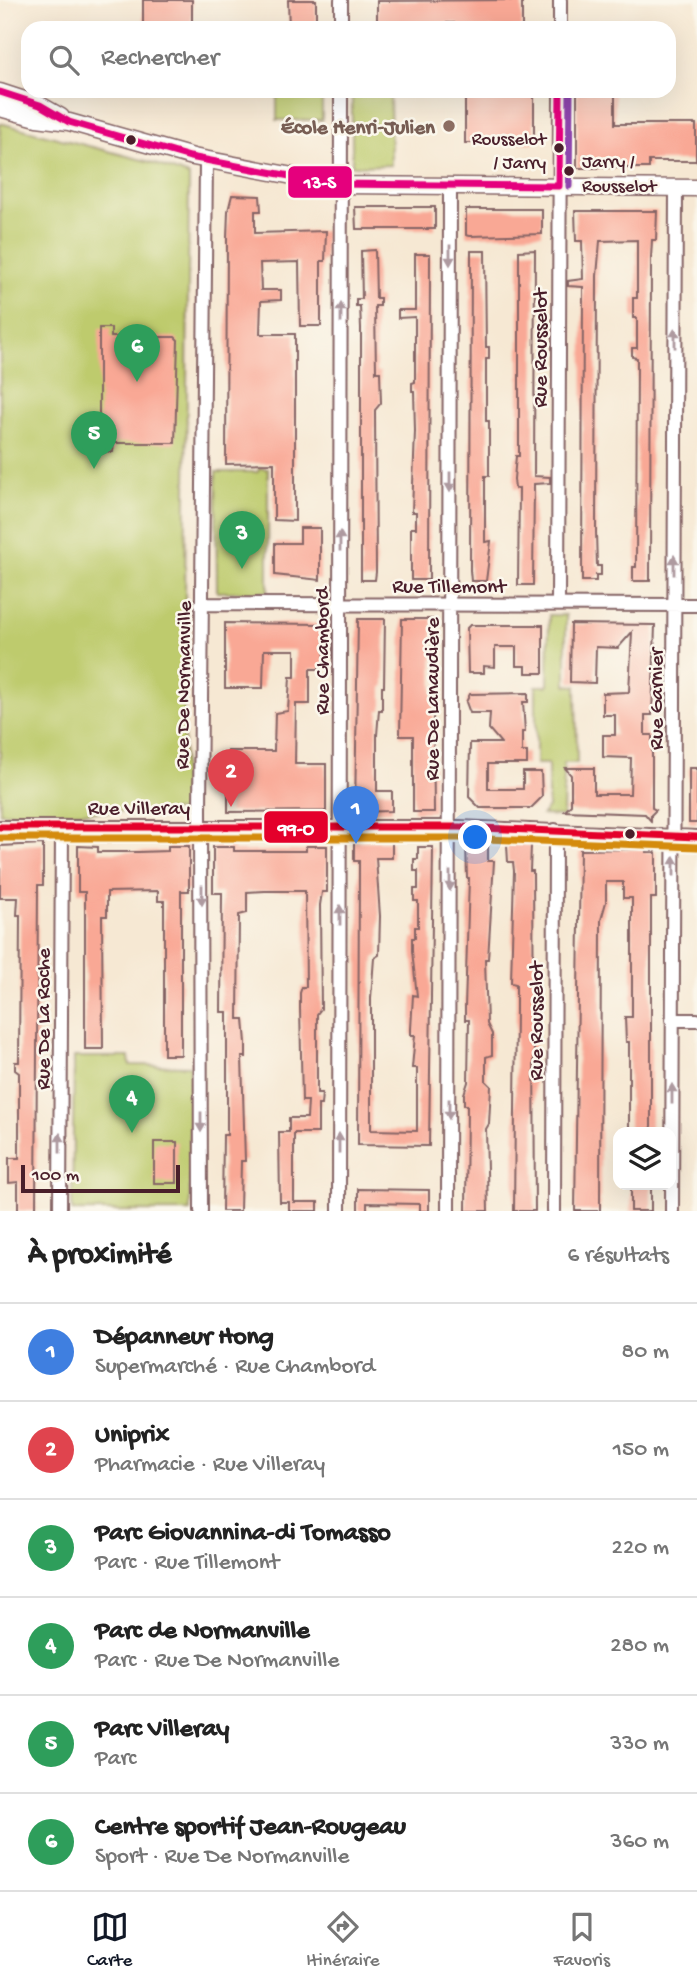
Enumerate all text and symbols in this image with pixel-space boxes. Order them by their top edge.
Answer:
search box [21,21,676,98]
icon: search [45,41,83,79]
text: Rechercher [101,44,219,75]
place label: École Henri-Julien [281,117,436,142]
marker: École Henri-Julien [441,118,457,134]
place label: Rousselot / Jarry [472,129,548,176]
unlabelled marker [124,133,138,147]
marker: Rousselot / Jarry [552,141,566,155]
place label: Jarry / Rousselot [582,152,659,199]
marker: Jarry / Rousselot [562,164,576,178]
line badge: 13-S [287,165,353,199]
text: 13-S [303,173,337,196]
one-way arrow [444,244,456,266]
street label: Rue Rousselot [530,286,555,407]
one-way arrow [335,302,347,324]
pin: 6 [114,324,160,382]
one-way arrow [670,327,681,349]
pin: 5 [71,411,117,469]
one-way arrow [444,471,456,493]
pin: 3 [219,511,265,569]
one-way arrow [334,530,346,552]
one-way arrow [668,554,680,576]
street label: Rue Tillemont [392,576,508,601]
street label: Rue Chambord [312,585,337,715]
street label: Rue De Normanville [172,599,199,770]
street label: Rue De Lanaudière [422,616,447,780]
street label: Rue Garnier [646,647,671,750]
pin: 2 [208,749,254,807]
pin: 1 [333,786,379,844]
street label: Rue Villeray [88,798,190,823]
line badge: 99-O [263,810,329,844]
text: 99-O [277,819,315,842]
your location [458,820,492,854]
unlabelled marker [623,827,637,841]
one-way arrow [668,855,680,877]
one-way arrow [444,870,456,892]
one-way arrow [196,884,208,906]
one-way arrow [334,904,346,926]
street label: Rue De La Roche [33,947,58,1090]
street label: Rue Rousselot [526,959,551,1080]
pin: 4 [109,1075,155,1133]
one-way arrow [666,1083,678,1105]
one-way arrow [443,1098,454,1120]
one-way arrow [195,1111,207,1133]
map controls [613,1127,676,1190]
button: layers [613,1127,676,1190]
one-way arrow [54,1132,66,1154]
one-way arrow [333,1132,345,1154]
scale bar [21,1162,180,1194]
text: 100 m [32,1165,79,1188]
text: À proximité [28,1239,172,1274]
text: 6 résultats [568,1243,669,1270]
text: Dépanneur Hong [95,1323,274,1354]
text: 1 [46,1339,56,1366]
text: 80 m [622,1339,669,1366]
text: Supermarché · Rue Chambord [95,1354,375,1381]
text: Uniprix [95,1421,169,1452]
text: 2 [45,1437,57,1464]
text: 150 m [613,1437,669,1464]
text: Pharmacie · Rue Villeray [95,1452,325,1479]
text: Parc Giovannina-di Tomasso [95,1519,391,1550]
text: 3 [45,1535,57,1562]
text: 220 m [612,1535,669,1562]
text: Parc · Rue Tillemont [95,1550,279,1577]
text: Parc de Normanville [95,1617,310,1648]
text: 4 [46,1633,56,1660]
text: 280 m [610,1633,669,1660]
text: Parc · Rue De Normanville [95,1648,339,1675]
text: Parc Villeray [95,1715,229,1746]
text: 5 [45,1731,57,1758]
text: 330 m [610,1731,669,1758]
text: Parc [95,1746,136,1773]
text: Centre sportif Jean-Rougeau [95,1813,406,1844]
text: 6 [45,1829,57,1856]
text: 360 m [611,1829,669,1856]
text: Sport · Rue De Normanville [95,1844,349,1871]
tab: Carte [87,1908,132,1973]
tab: Itinéraire [306,1908,379,1973]
tab: Favoris [554,1908,610,1973]

